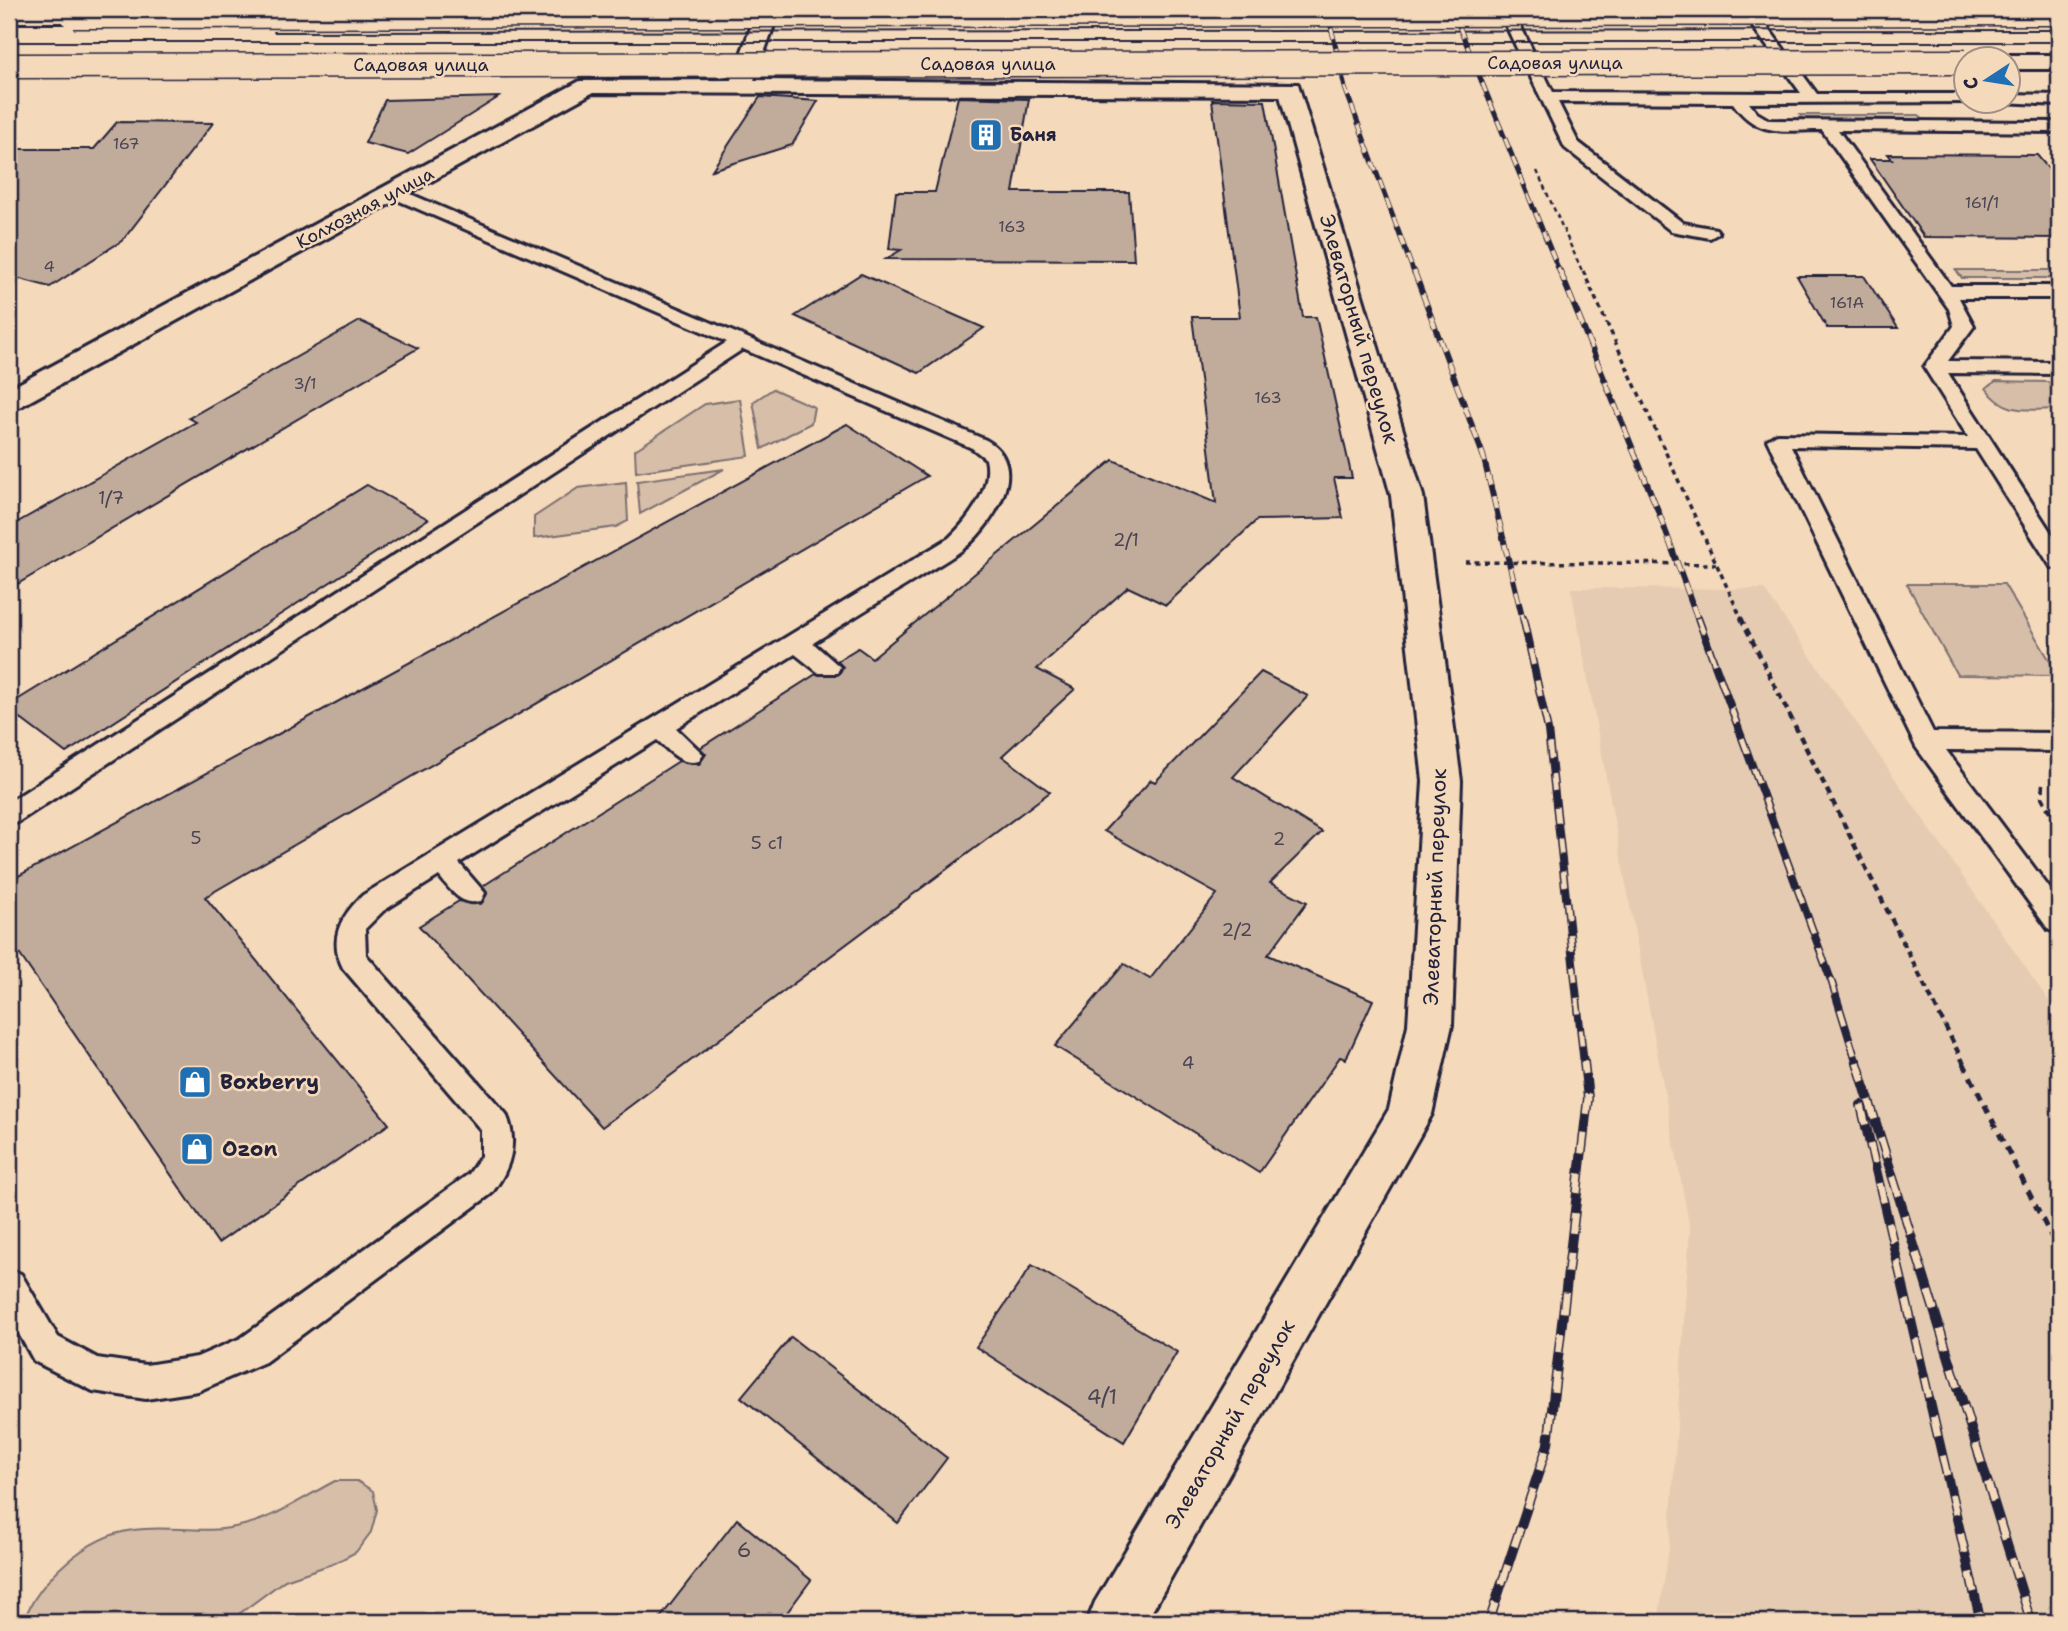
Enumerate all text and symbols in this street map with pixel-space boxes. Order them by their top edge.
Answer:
north arrow [1952,46,2022,116]
street label: Садовая улица [1487,51,1623,75]
street label: Садовая улица [920,52,1056,76]
street label: Садовая улица [353,53,489,77]
text: С [1957,75,1984,92]
building icon: Баня [967,116,1005,154]
place label: Баня [1010,123,1057,147]
house number: 167 [113,133,139,154]
street label: Колхозная улица [292,162,438,254]
house number: 161/1 [1965,192,1999,213]
street label: Элеваторный переулок [1313,211,1405,447]
house number: 163 [998,216,1026,237]
house number: 4 [43,256,55,277]
house number: 161А [1830,292,1864,313]
house number: 3/1 [293,373,317,394]
house number: 163 [1254,387,1282,408]
house number: 1/7 [98,486,124,510]
house number: 2/1 [1113,528,1139,552]
street label: Элеваторный переулок [1417,768,1453,1006]
house number: 5 [190,826,202,850]
house number: 2 [1273,827,1285,851]
house number: 5 с1 [751,831,783,855]
house number: 2/2 [1222,918,1252,942]
house number: 4 [1182,1051,1194,1075]
shop icon: Boxberry [176,1063,214,1101]
place label: Boxberry [220,1068,319,1096]
shop icon: Ozon [178,1130,216,1168]
place label: Ozon [222,1135,277,1163]
street label: Элеваторный переулок [1159,1314,1301,1534]
house number: 4/1 [1087,1383,1117,1411]
house number: 6 [737,1536,751,1564]

